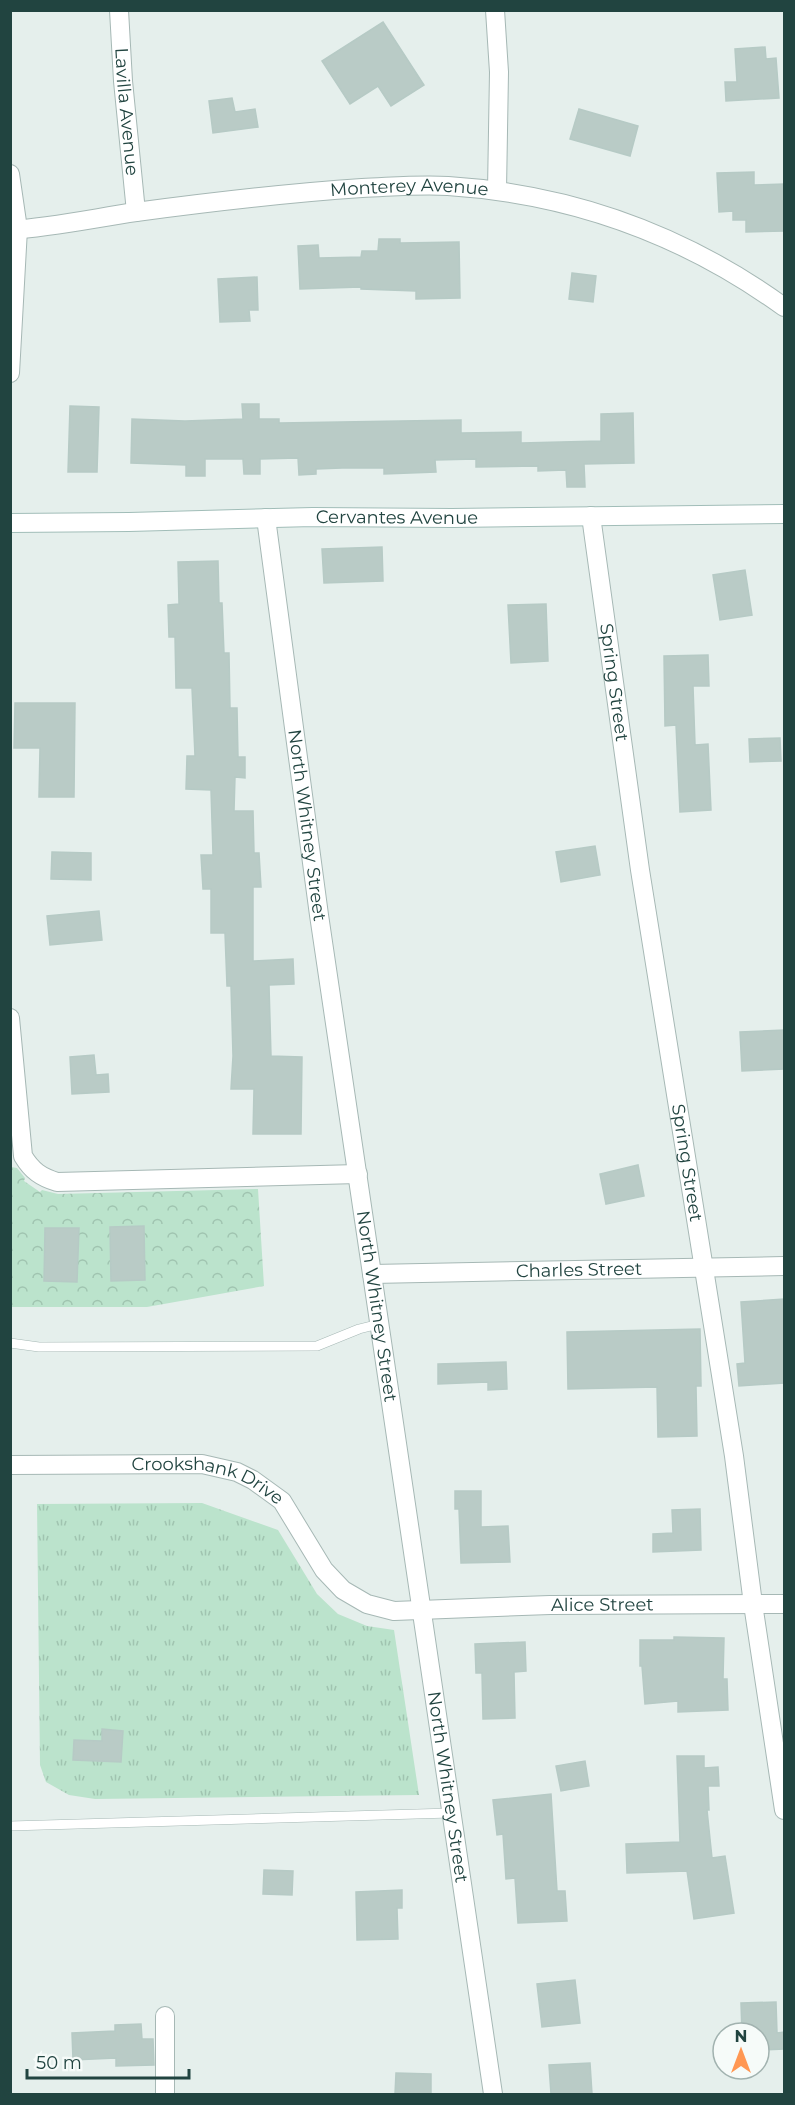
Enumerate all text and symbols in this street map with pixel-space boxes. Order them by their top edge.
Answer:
street label: Lavilla Avenue [110,47,143,177]
street label: Monterey Avenue [329,174,490,201]
street label: Cervantes Avenue [316,506,478,529]
street label: Spring Street [595,622,633,743]
street label: North Whitney Street [283,728,331,923]
street label: Spring Street [667,1102,707,1223]
street label: North Whitney Street [352,1209,402,1403]
street label: Charles Street [516,1258,642,1282]
street label: Crookshank Drive [131,1453,288,1509]
street label: Alice Street [551,1594,654,1616]
street label: North Whitney Street [423,1690,473,1884]
north arrow [711,2021,771,2081]
text: N [735,2027,747,2046]
scale bar [27,2042,189,2080]
text: 50 m [36,2052,82,2074]

